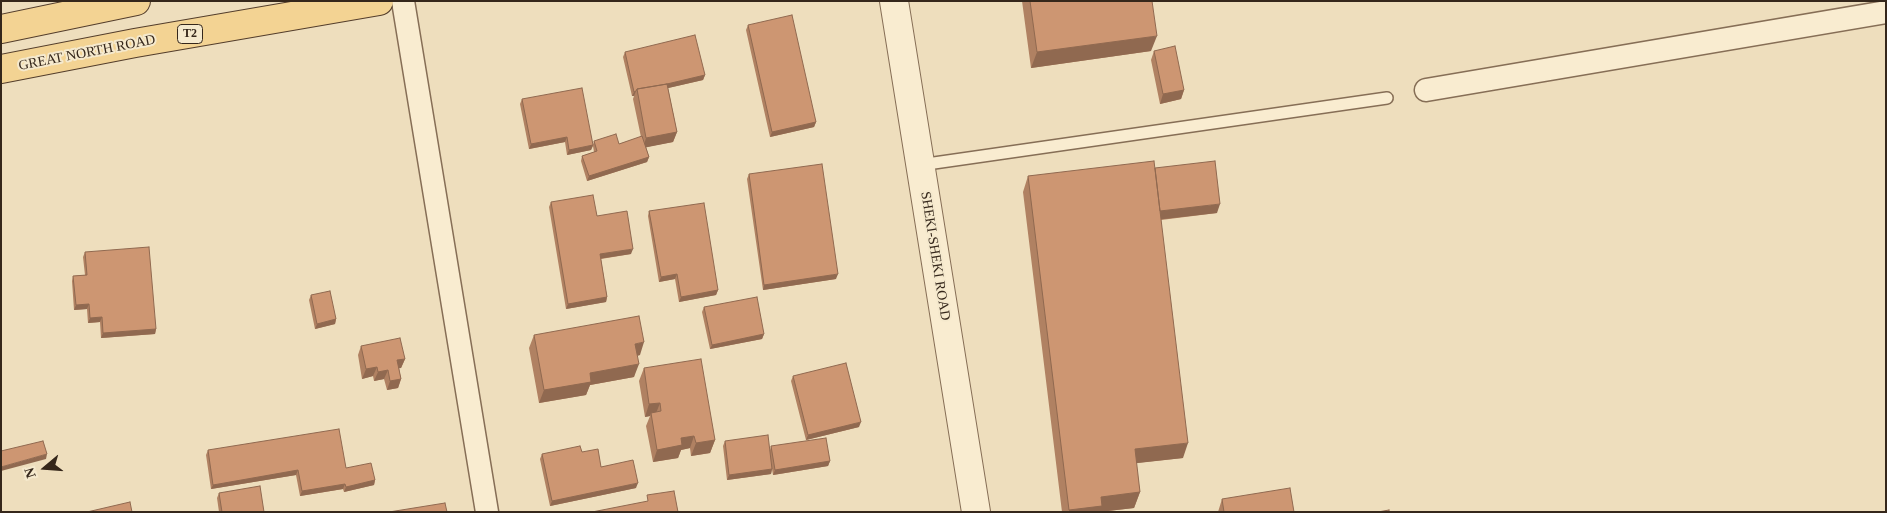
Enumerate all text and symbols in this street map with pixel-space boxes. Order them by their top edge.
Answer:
road number: T2 [178,24,202,44]
street label: GREAT NORTH ROAD [17,31,157,75]
street label: SHEKI-SHEKI ROAD [917,190,953,322]
north arrow [20,443,70,493]
text: N [22,466,39,480]

